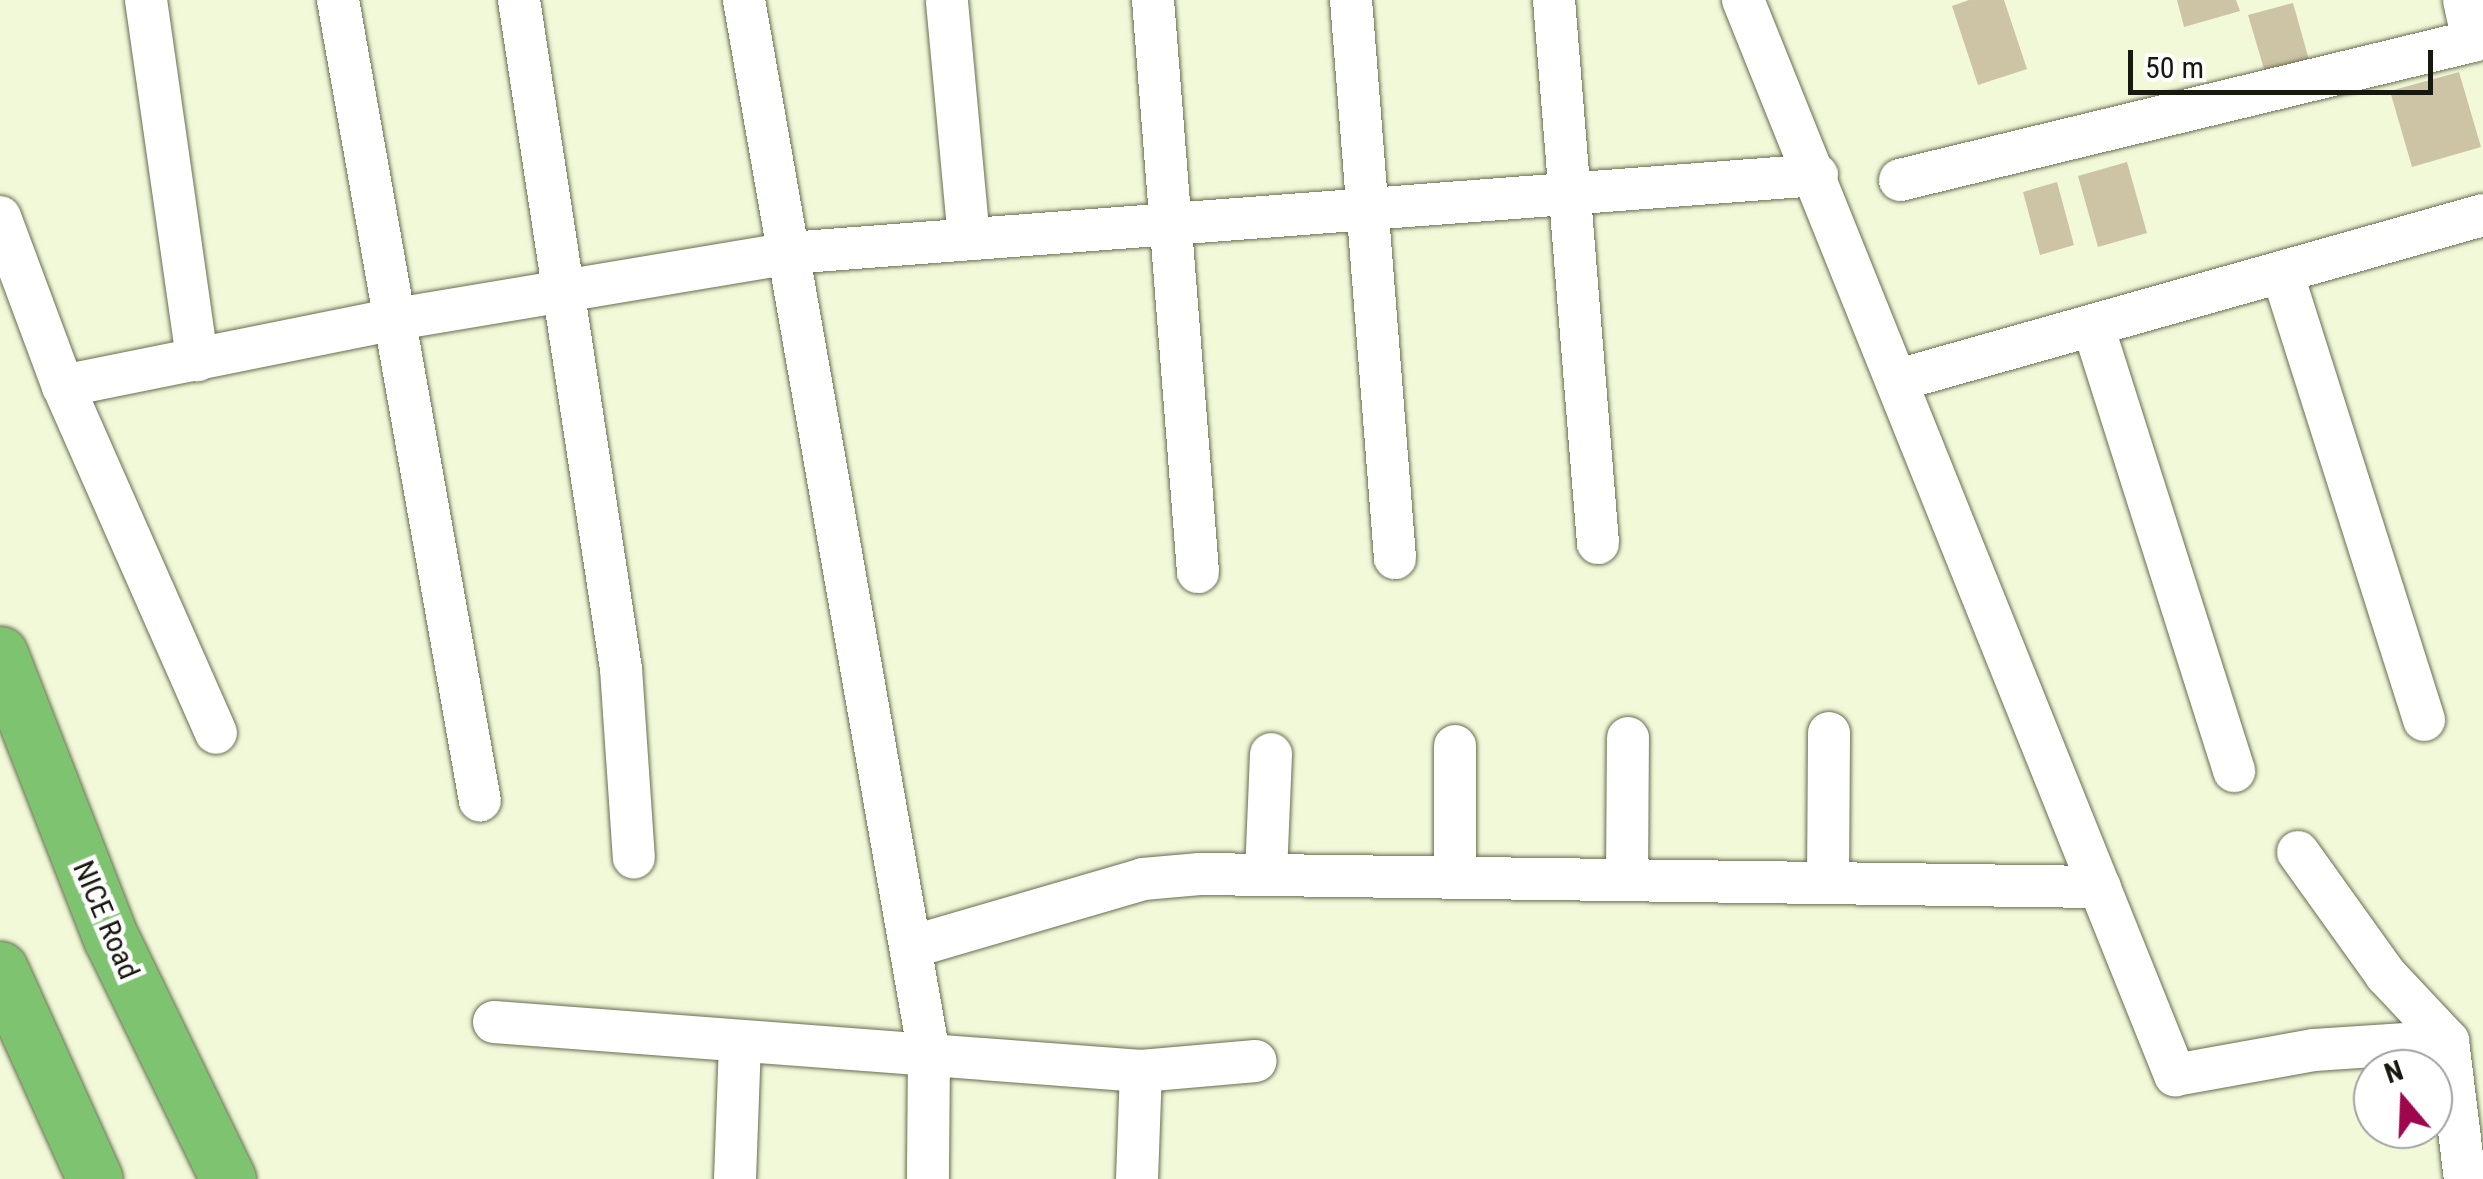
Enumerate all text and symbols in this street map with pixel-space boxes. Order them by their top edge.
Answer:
scale bar [2133,30,2438,92]
text: 50 m [2145,50,2204,85]
street label: NICE Road [65,855,147,985]
north arrow [2353,1049,2453,1149]
text: N [2380,1054,2407,1090]

